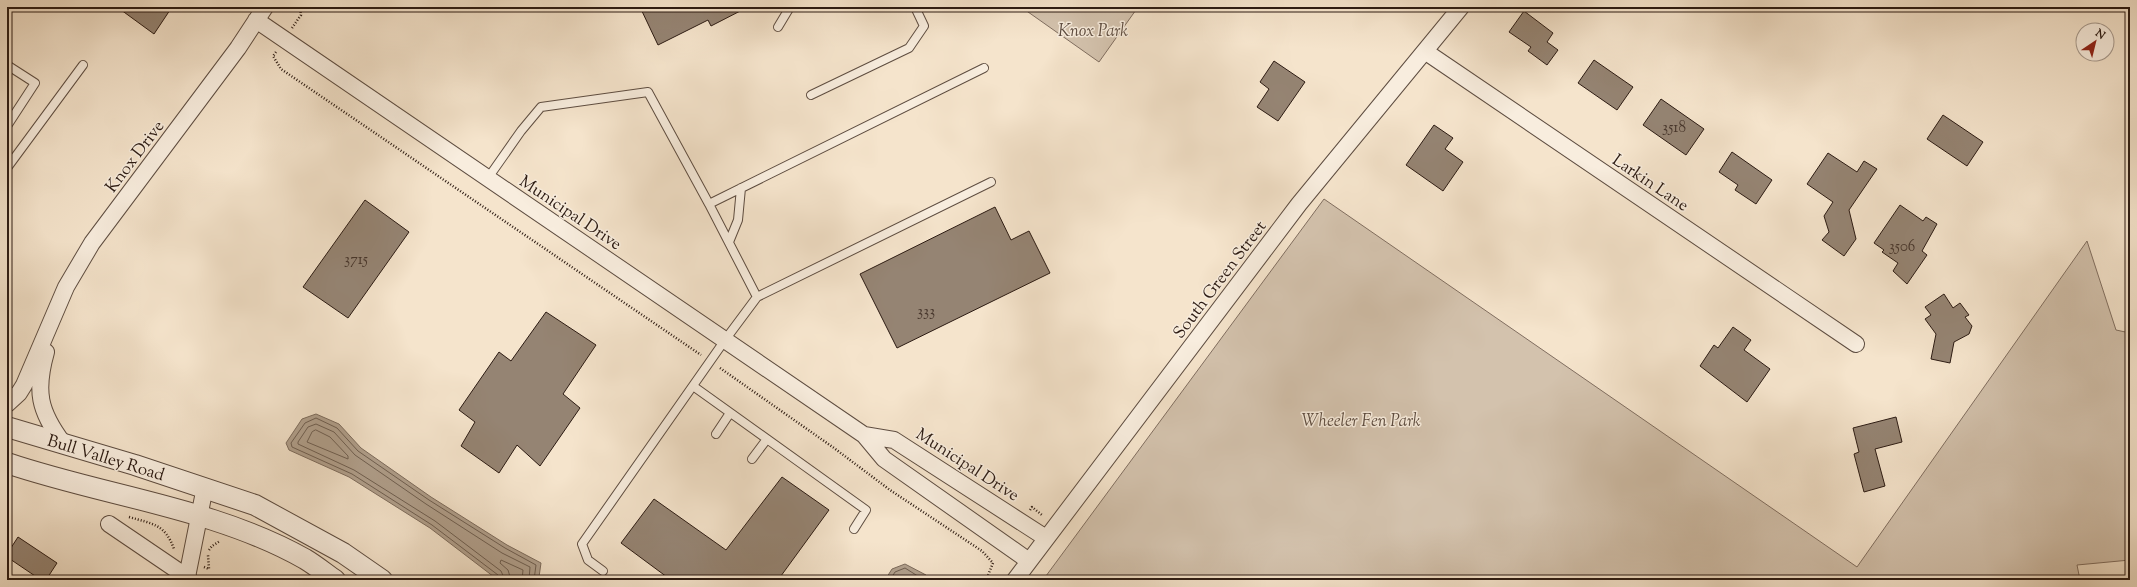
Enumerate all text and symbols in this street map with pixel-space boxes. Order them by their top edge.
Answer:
park label: Knox Park [1058,20,1128,44]
north arrow [2075,22,2115,62]
text: N [2091,25,2109,44]
street label: Knox Drive [100,116,171,198]
house number: 3518 [1662,118,1686,139]
street label: Larkin Lane [1607,149,1693,218]
street label: Municipal Drive [514,170,626,257]
street label: South Green Street [1168,216,1273,344]
house number: 3506 [1889,237,1915,258]
house number: 3715 [344,250,368,271]
house number: 333 [917,302,935,323]
park label: Wheeler Fen Park [1302,410,1421,434]
street label: Municipal Drive [911,423,1023,508]
street label: Bull Valley Road [44,430,167,488]

